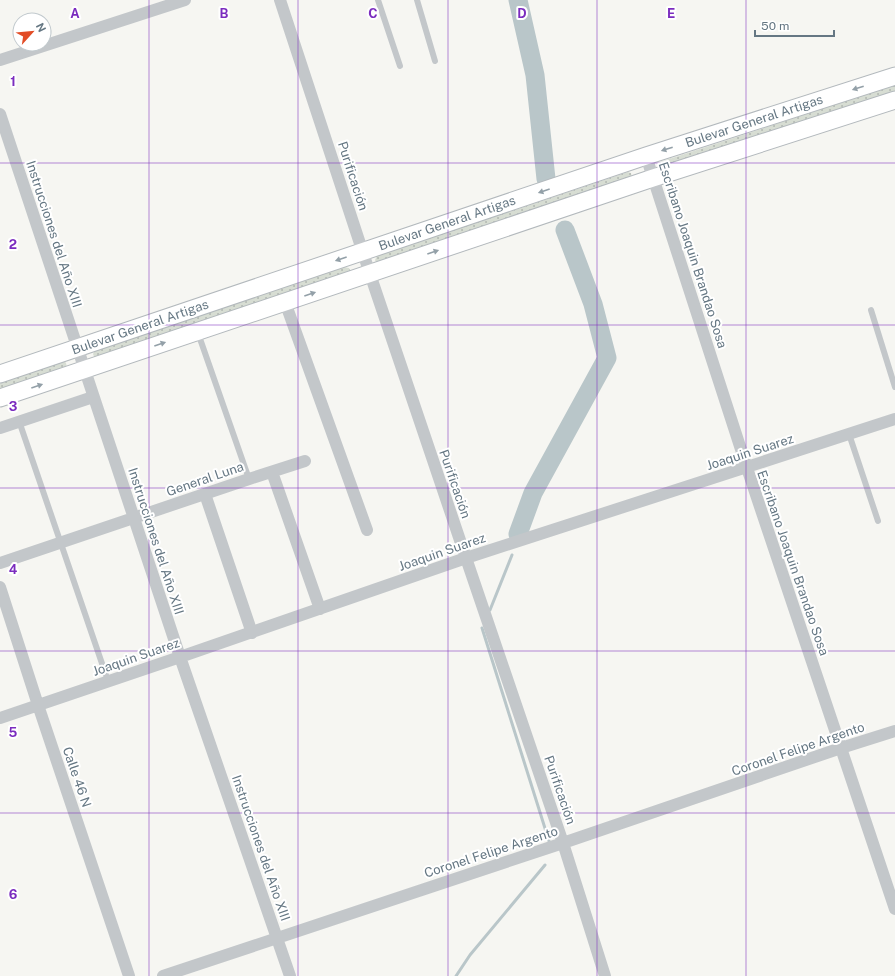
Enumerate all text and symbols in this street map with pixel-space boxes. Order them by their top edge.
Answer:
text: A [70,6,80,21]
text: B [220,6,229,21]
text: C [368,6,378,21]
text: D [517,6,527,21]
text: E [667,6,675,21]
north arrow [12,12,52,52]
scale bar [755,12,834,38]
text: 50 m [761,19,789,33]
text: N [34,21,48,34]
text: 1 [10,74,16,89]
one-way arrow [852,85,864,91]
street label: Bulevar General Artigas [683,92,825,150]
street label: Purificación [335,140,371,212]
one-way arrow [661,146,673,152]
street label: Instrucciones del Año XIII [23,159,85,309]
street label: Escribano Joaquin Brandao Sosa [656,160,730,350]
one-way arrow [538,188,550,194]
street label: Bulevar General Artigas [377,192,517,254]
text: 2 [9,237,17,252]
one-way arrow [427,249,439,255]
one-way arrow [335,256,347,262]
one-way arrow [304,291,316,297]
street label: Bulevar General Artigas [70,296,210,358]
one-way arrow [155,341,167,347]
one-way arrow [31,382,43,388]
text: 3 [9,399,18,414]
street label: Joaquin Suarez [705,431,795,473]
street label: Purificación [436,448,474,520]
street label: General Luna [164,459,246,499]
street label: Instrucciones del Año XIII [125,466,187,616]
street label: Escribano Joaquin Brandao Sosa [754,468,832,658]
street label: Joaquin Suarez [397,530,487,574]
text: 4 [9,562,18,577]
street label: Joaquin Suarez [91,635,181,679]
street label: Coronel Felipe Argento [730,719,866,779]
text: 5 [9,725,18,740]
street label: Calle 46 N [60,745,94,809]
street label: Purificación [541,754,579,826]
street label: Instrucciones del Año XIII [229,773,293,923]
street label: Coronel Felipe Argento [422,823,560,881]
text: 6 [9,887,18,902]

